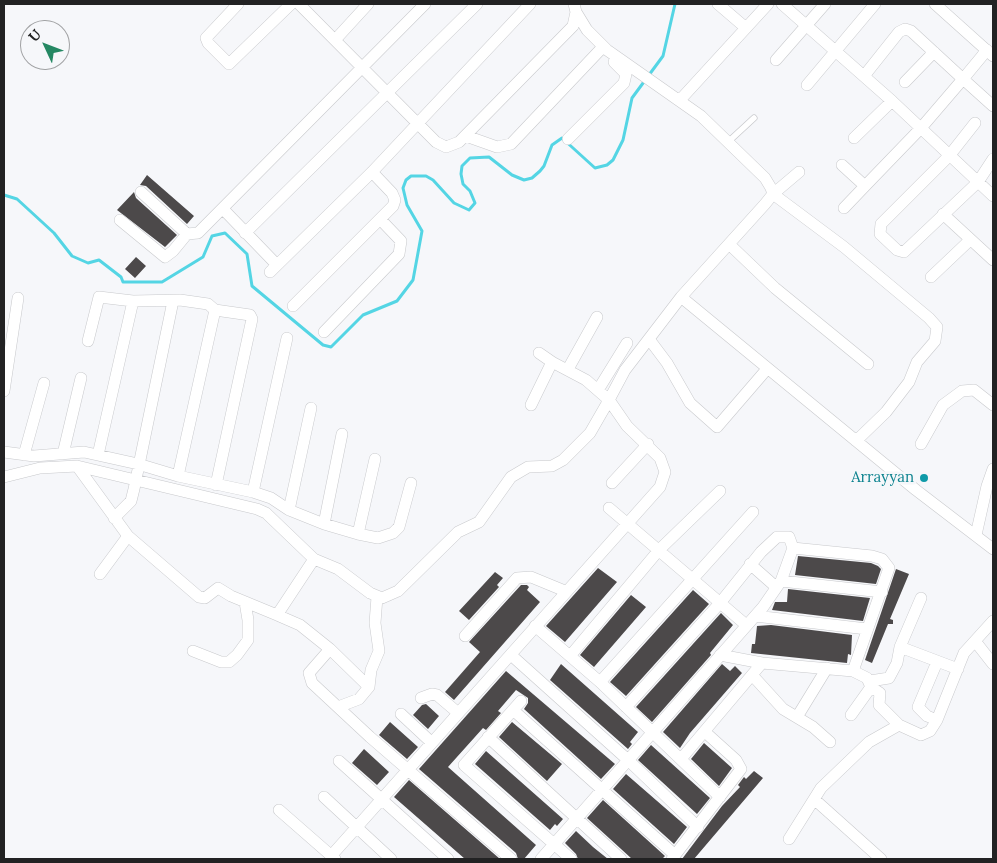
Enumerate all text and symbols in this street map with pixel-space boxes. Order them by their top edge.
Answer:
north arrow [20,20,70,70]
text: U [25,25,45,45]
place label: Arrayyan [851,469,914,487]
marker: Arrayyan [918,472,930,484]

